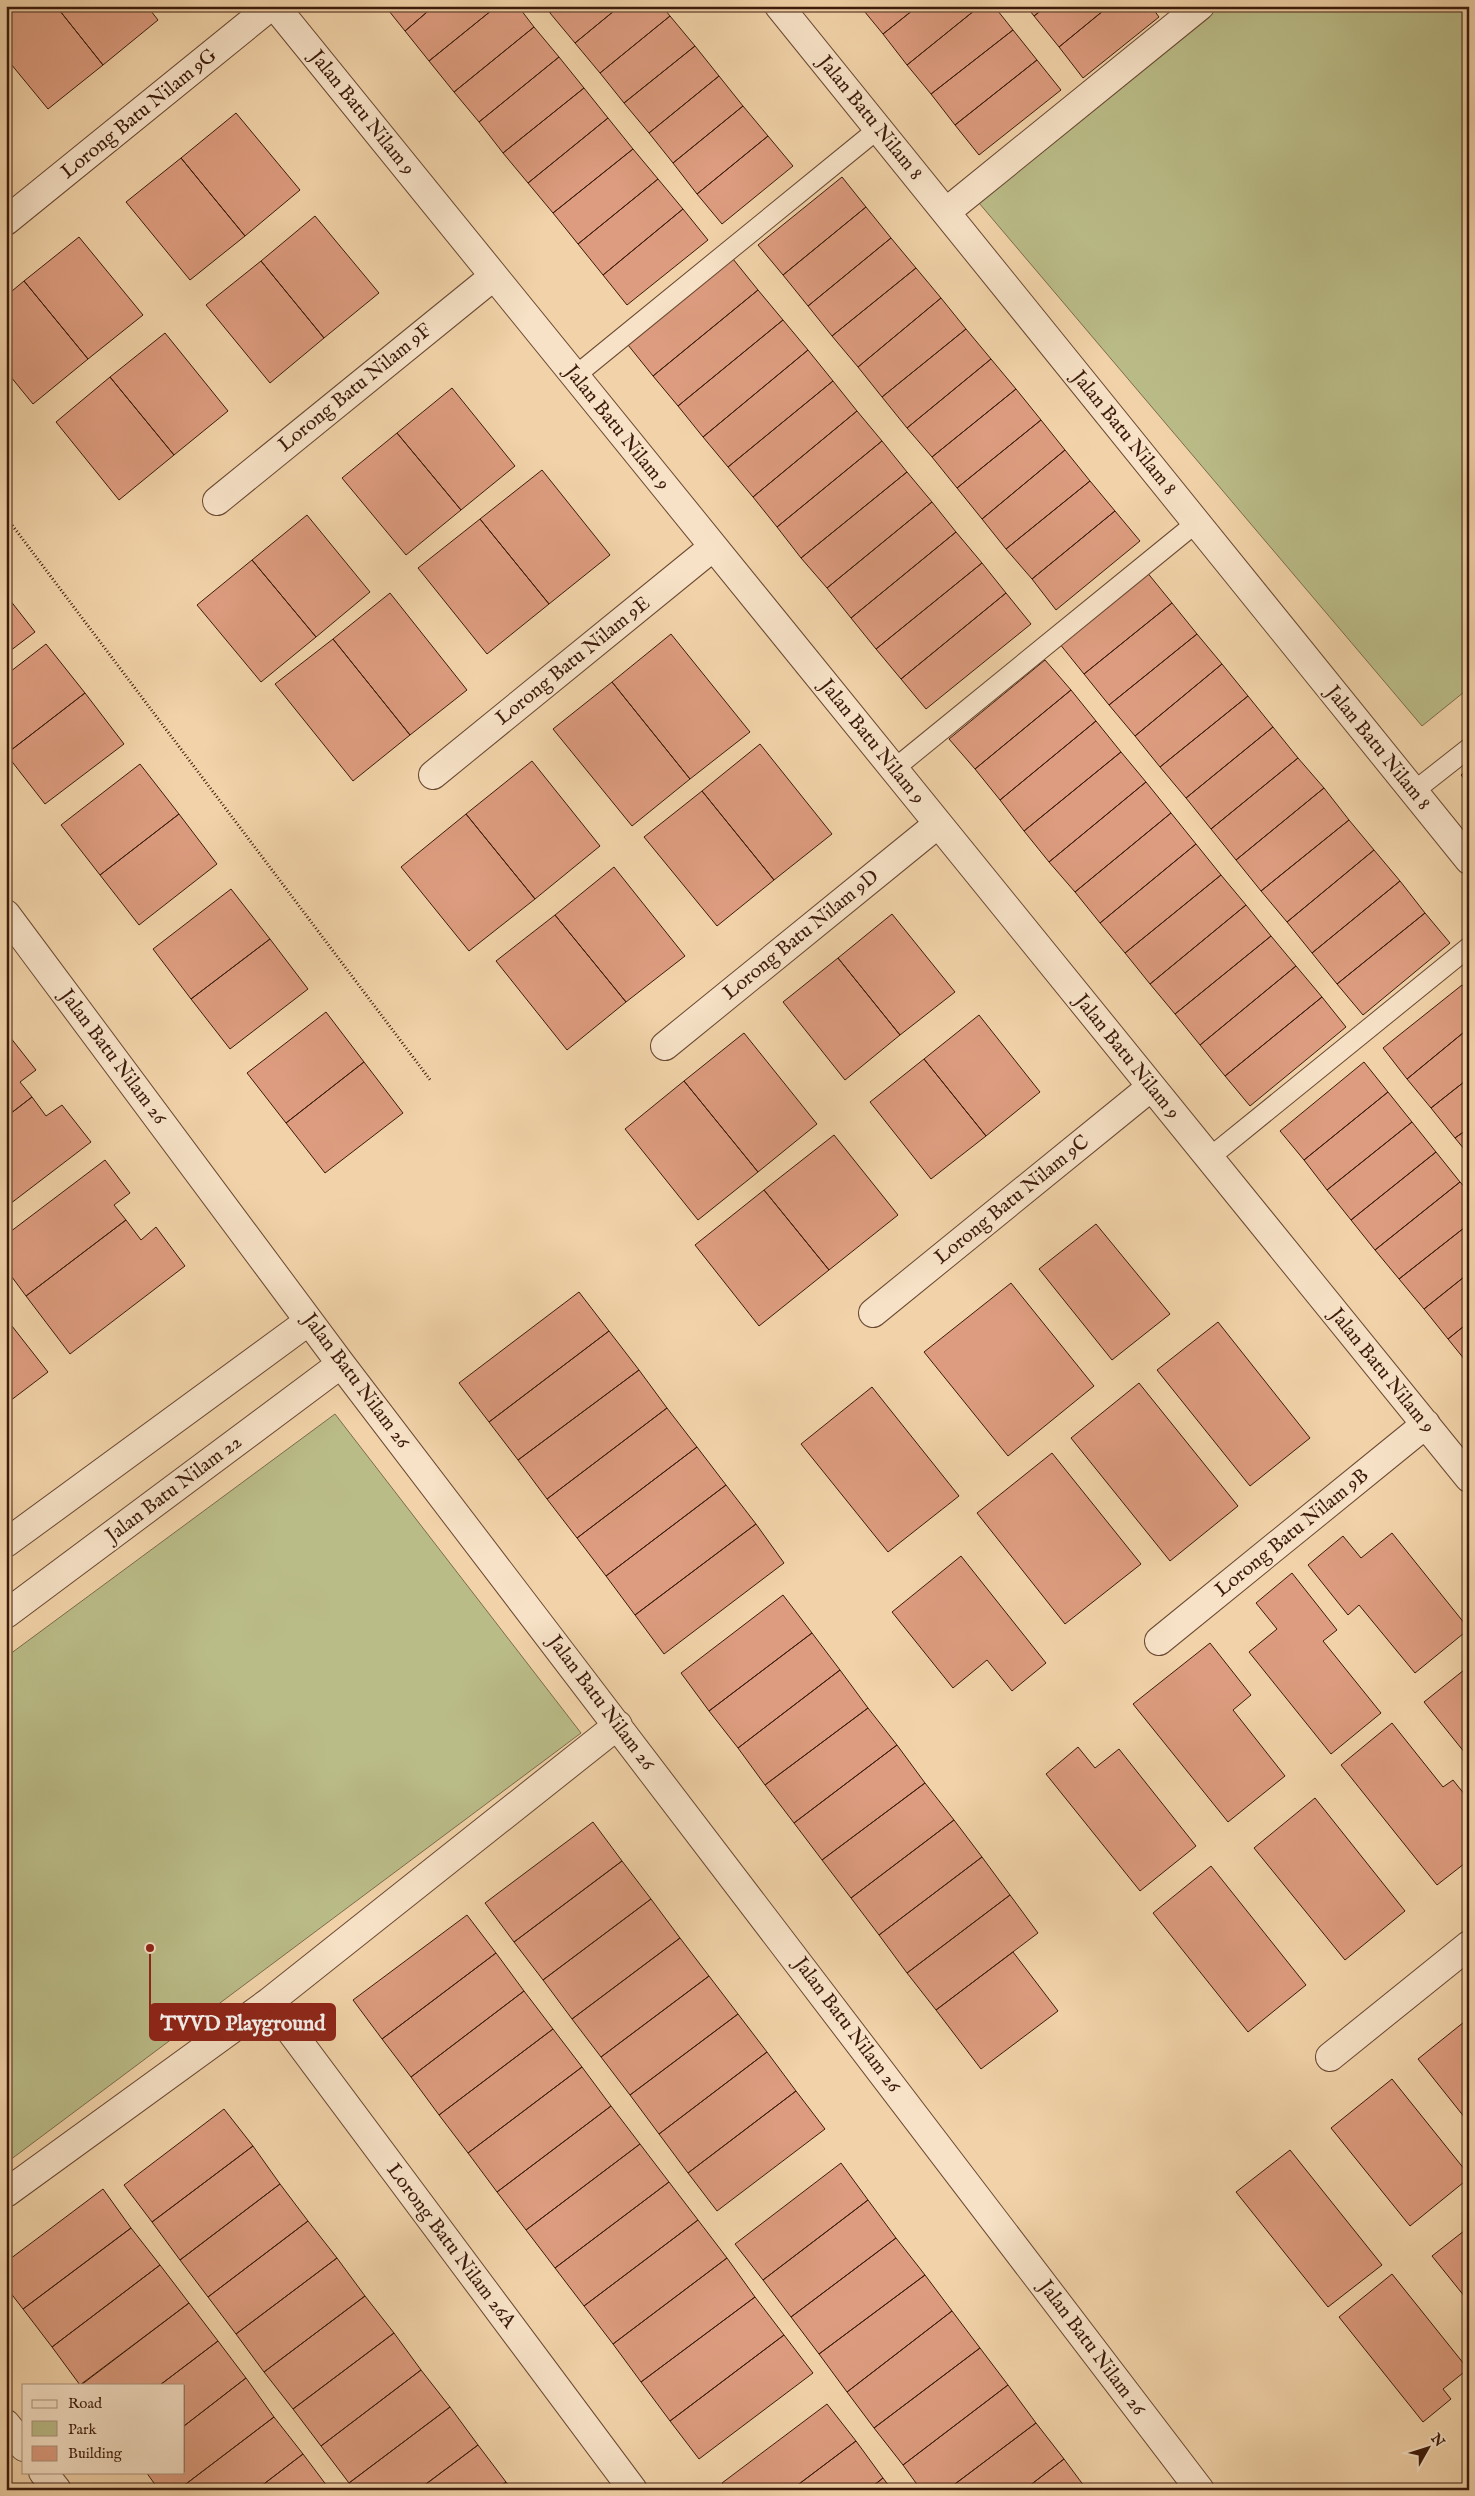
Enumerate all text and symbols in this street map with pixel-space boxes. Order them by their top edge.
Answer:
street label: Lorong Batu Nilam 9G [56,43,222,185]
street label: Jalan Batu Nilam 9 [303,44,420,181]
street label: Jalan Batu Nilam 8 [811,49,928,185]
street label: Lorong Batu Nilam 9F [273,318,437,458]
street label: Jalan Batu Nilam 9 [558,359,675,496]
street label: Jalan Batu Nilam 8 [1065,364,1182,500]
street label: Lorong Batu Nilam 9E [491,591,655,731]
street label: Jalan Batu Nilam 9 [813,673,930,810]
street label: Jalan Batu Nilam 8 [1319,679,1436,815]
street label: Lorong Batu Nilam 9D [718,864,884,1006]
street label: Jalan Batu Nilam 26 [53,983,172,1130]
street label: Jalan Batu Nilam 9 [1068,988,1185,1125]
street label: Lorong Batu Nilam 9C [930,1130,1094,1270]
street label: Jalan Batu Nilam 9 [1323,1302,1440,1439]
street label: Jalan Batu Nilam 26 [296,1307,415,1454]
street label: Jalan Batu Nilam 22 [99,1430,247,1550]
street label: Lorong Batu Nilam 9B [1210,1463,1374,1603]
street label: Jalan Batu Nilam 26 [541,1629,660,1776]
street label: Jalan Batu Nilam 26 [787,1951,906,2098]
callout: TVVD Playground [150,2004,335,2040]
text: TVVD Playground [160,2011,326,2038]
street label: Lorong Batu Nilam 26A [381,2158,522,2334]
street label: Jalan Batu Nilam 26 [1032,2274,1151,2421]
legend [22,2384,185,2474]
text: Road [68,2394,103,2413]
text: Park [68,2420,98,2439]
north arrow [1402,2424,1452,2474]
text: N [1426,2429,1448,2451]
text: Building [68,2444,123,2463]

